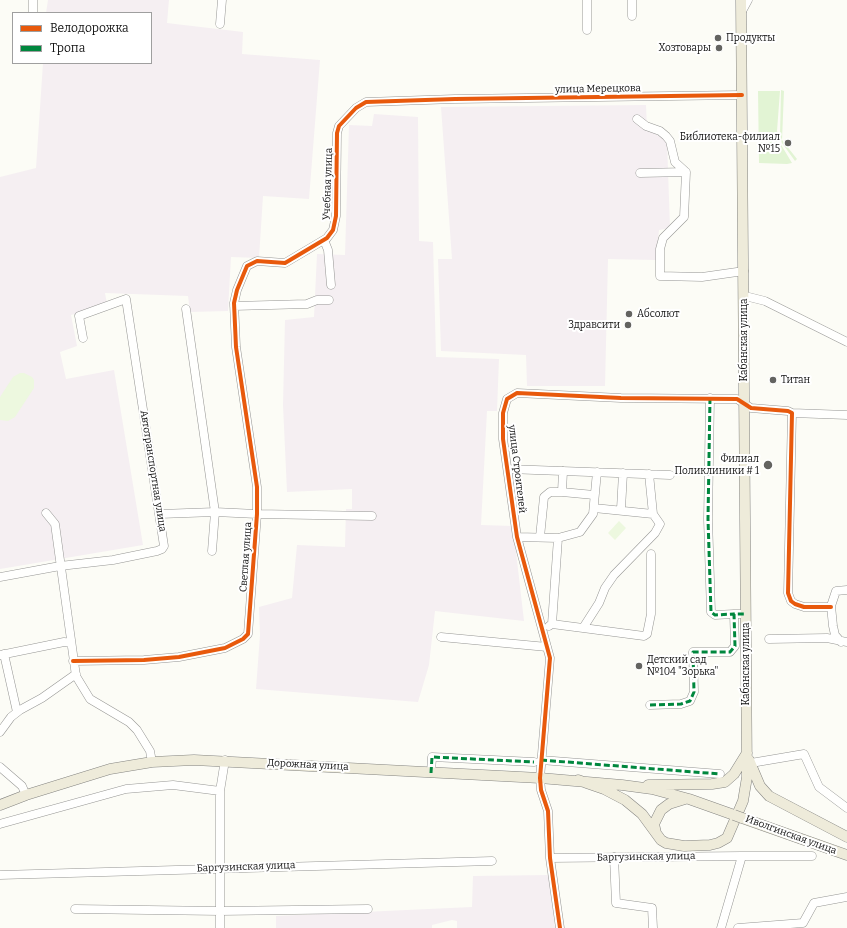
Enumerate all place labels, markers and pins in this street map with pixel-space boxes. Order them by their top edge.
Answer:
place label: Продукты [726,32,775,44]
marker: Продукты [713,33,723,43]
place label: Хозтовары [658,42,711,54]
marker: Хозтовары [714,43,724,53]
place label: Библиотека-филиал №15 [680,131,780,154]
marker: Библиотека-филиал №15 [783,138,793,148]
place label: Абсолют [637,308,679,320]
marker: Абсолют [624,309,634,319]
place label: Здравсити [568,319,620,331]
marker: Здравсити [623,320,633,330]
place label: Титан [781,374,810,386]
marker: Титан [768,375,778,385]
place label: Филиал Поликлиники # 1 [674,453,759,476]
marker: Филиал Поликлиники # 1 [762,459,774,471]
place label: Детский сад №104 "Зорька" [647,654,718,678]
marker: Детский сад №104 "Зорька" [634,661,644,671]

